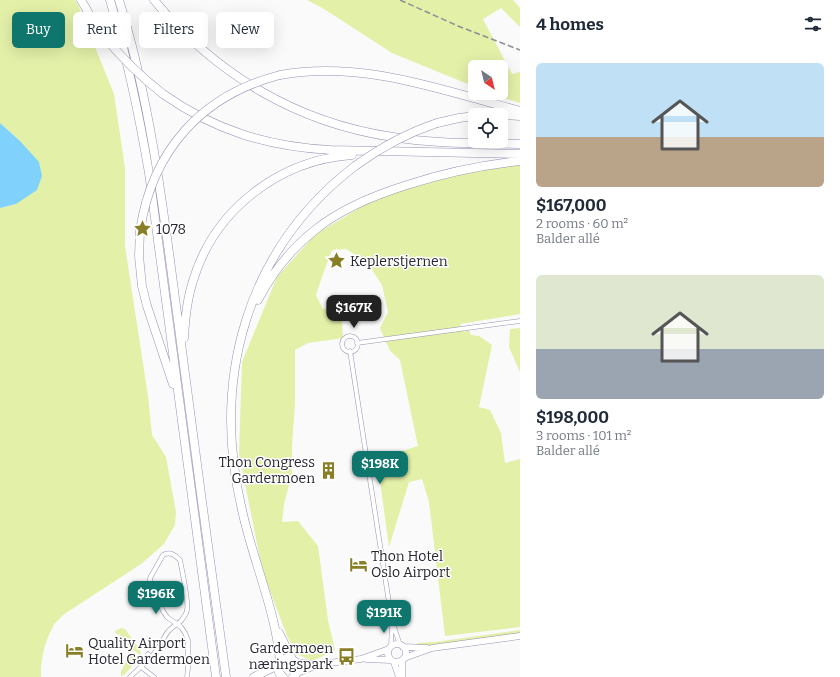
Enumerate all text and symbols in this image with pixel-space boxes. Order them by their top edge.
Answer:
chip: Buy [12,12,65,48]
chip: Rent [73,12,131,48]
chip: Filters [139,12,208,48]
chip: New [216,12,274,48]
icon: filters [802,13,824,35]
text: 4 homes [536,14,604,35]
north arrow [468,60,508,100]
map controls [468,60,508,148]
icon: home [644,89,716,161]
button: locate [468,108,508,148]
text: $167,000 [536,195,607,216]
text: 2 rooms · 60 m² [536,216,628,231]
place icon: 1078 [133,219,153,239]
place label: 1078 [156,221,186,238]
text: Balder allé [536,231,600,246]
place icon: Keplerstjernen [327,251,347,271]
place label: Keplerstjernen [350,253,448,270]
pin: $167K [326,295,382,329]
text: $167K [335,300,373,315]
icon: home [644,301,716,373]
text: $198,000 [536,407,609,428]
text: 3 rooms · 101 m² [536,428,631,443]
text: Balder allé [536,443,600,458]
pin: $198K [352,451,408,485]
place label: Thon Congress Gardermoen [218,454,315,487]
text: $198K [361,456,399,471]
building icon: Thon Congress Gardermoen [318,460,338,480]
place label: Thon Hotel Oslo Airport [371,548,450,581]
hotel icon: Thon Hotel Oslo Airport [348,554,368,574]
pin: $196K [128,581,184,615]
text: $196K [137,586,175,601]
pin: $191K [356,600,412,634]
text: $191K [366,605,402,620]
place label: Quality Airport Hotel Gardermoen [88,635,210,668]
place label: Gardermoen næringspark [249,640,333,673]
hotel icon: Quality Airport Hotel Gardermoen [65,641,85,661]
bus stop icon: Gardermoen næringspark [336,646,356,666]

